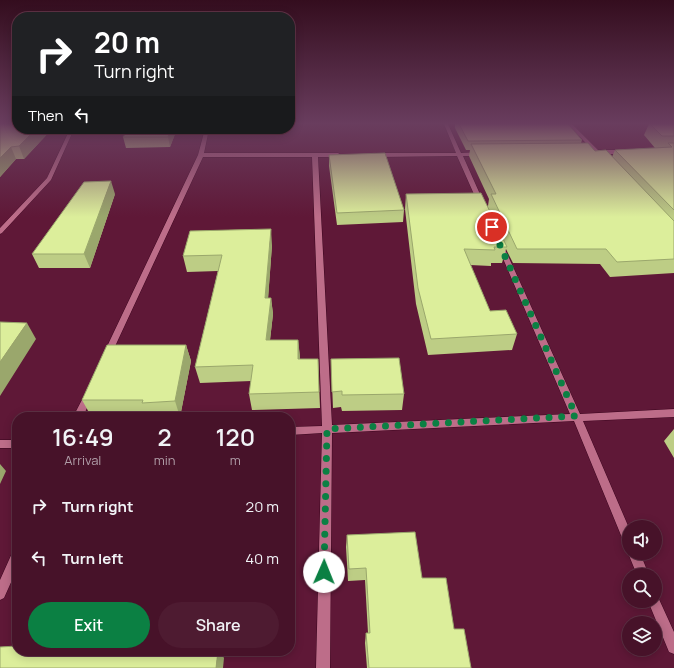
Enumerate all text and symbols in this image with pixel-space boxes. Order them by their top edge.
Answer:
text: 20 m [94,23,160,61]
icon: right [28,28,80,80]
text: Turn right [94,59,175,83]
icon: left [71,104,93,126]
text: Then [28,105,63,126]
pin [475,210,509,244]
icon: arrive [481,216,503,238]
text: 16:49 [52,420,114,453]
text: 2 [158,420,172,453]
text: 120 [215,420,255,453]
text: Arrival [64,451,101,469]
text: min [154,451,175,469]
text: m [230,451,241,469]
icon: right [28,495,50,517]
text: Turn right [62,496,133,517]
text: 20 m [246,496,279,517]
map controls [622,520,662,656]
button: sound [622,520,662,560]
icon: left [28,547,50,569]
text: Turn left [62,548,124,569]
text: 40 m [245,548,279,569]
position arrow [303,551,345,593]
button: search [622,568,662,608]
button: Exit [28,602,150,648]
button: Share [158,602,279,648]
button: layers [622,616,662,656]

